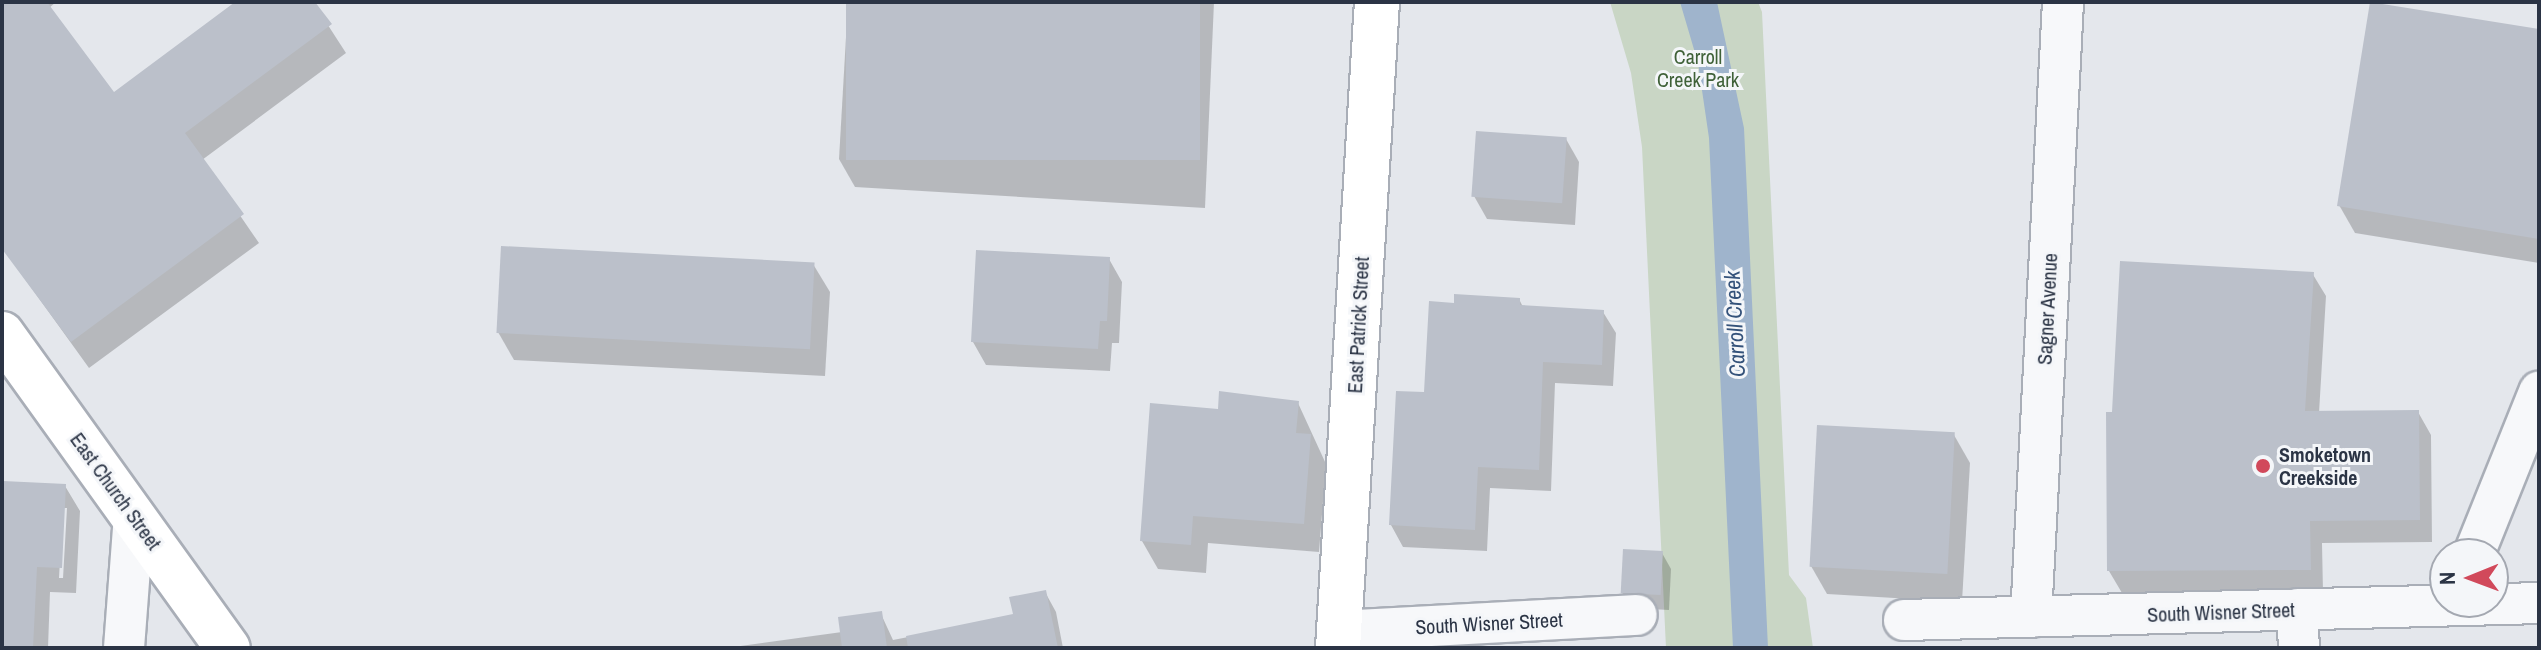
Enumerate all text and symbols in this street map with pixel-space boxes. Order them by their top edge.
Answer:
park label: Carroll Creek Park [1657,45,1739,92]
street label: Sagner Avenue [2032,252,2062,366]
street label: East Patrick Street [1342,256,1374,394]
water label: Carroll Creek [1719,270,1751,378]
street label: East Church Street [66,428,166,554]
place label: Smoketown Creekside [2279,442,2371,489]
marker: Smoketown Creekside [2254,457,2272,475]
north arrow [2429,538,2509,618]
text: N [2432,572,2462,585]
street label: South Wisner Street [2147,597,2295,627]
street label: South Wisner Street [1415,607,1563,639]

